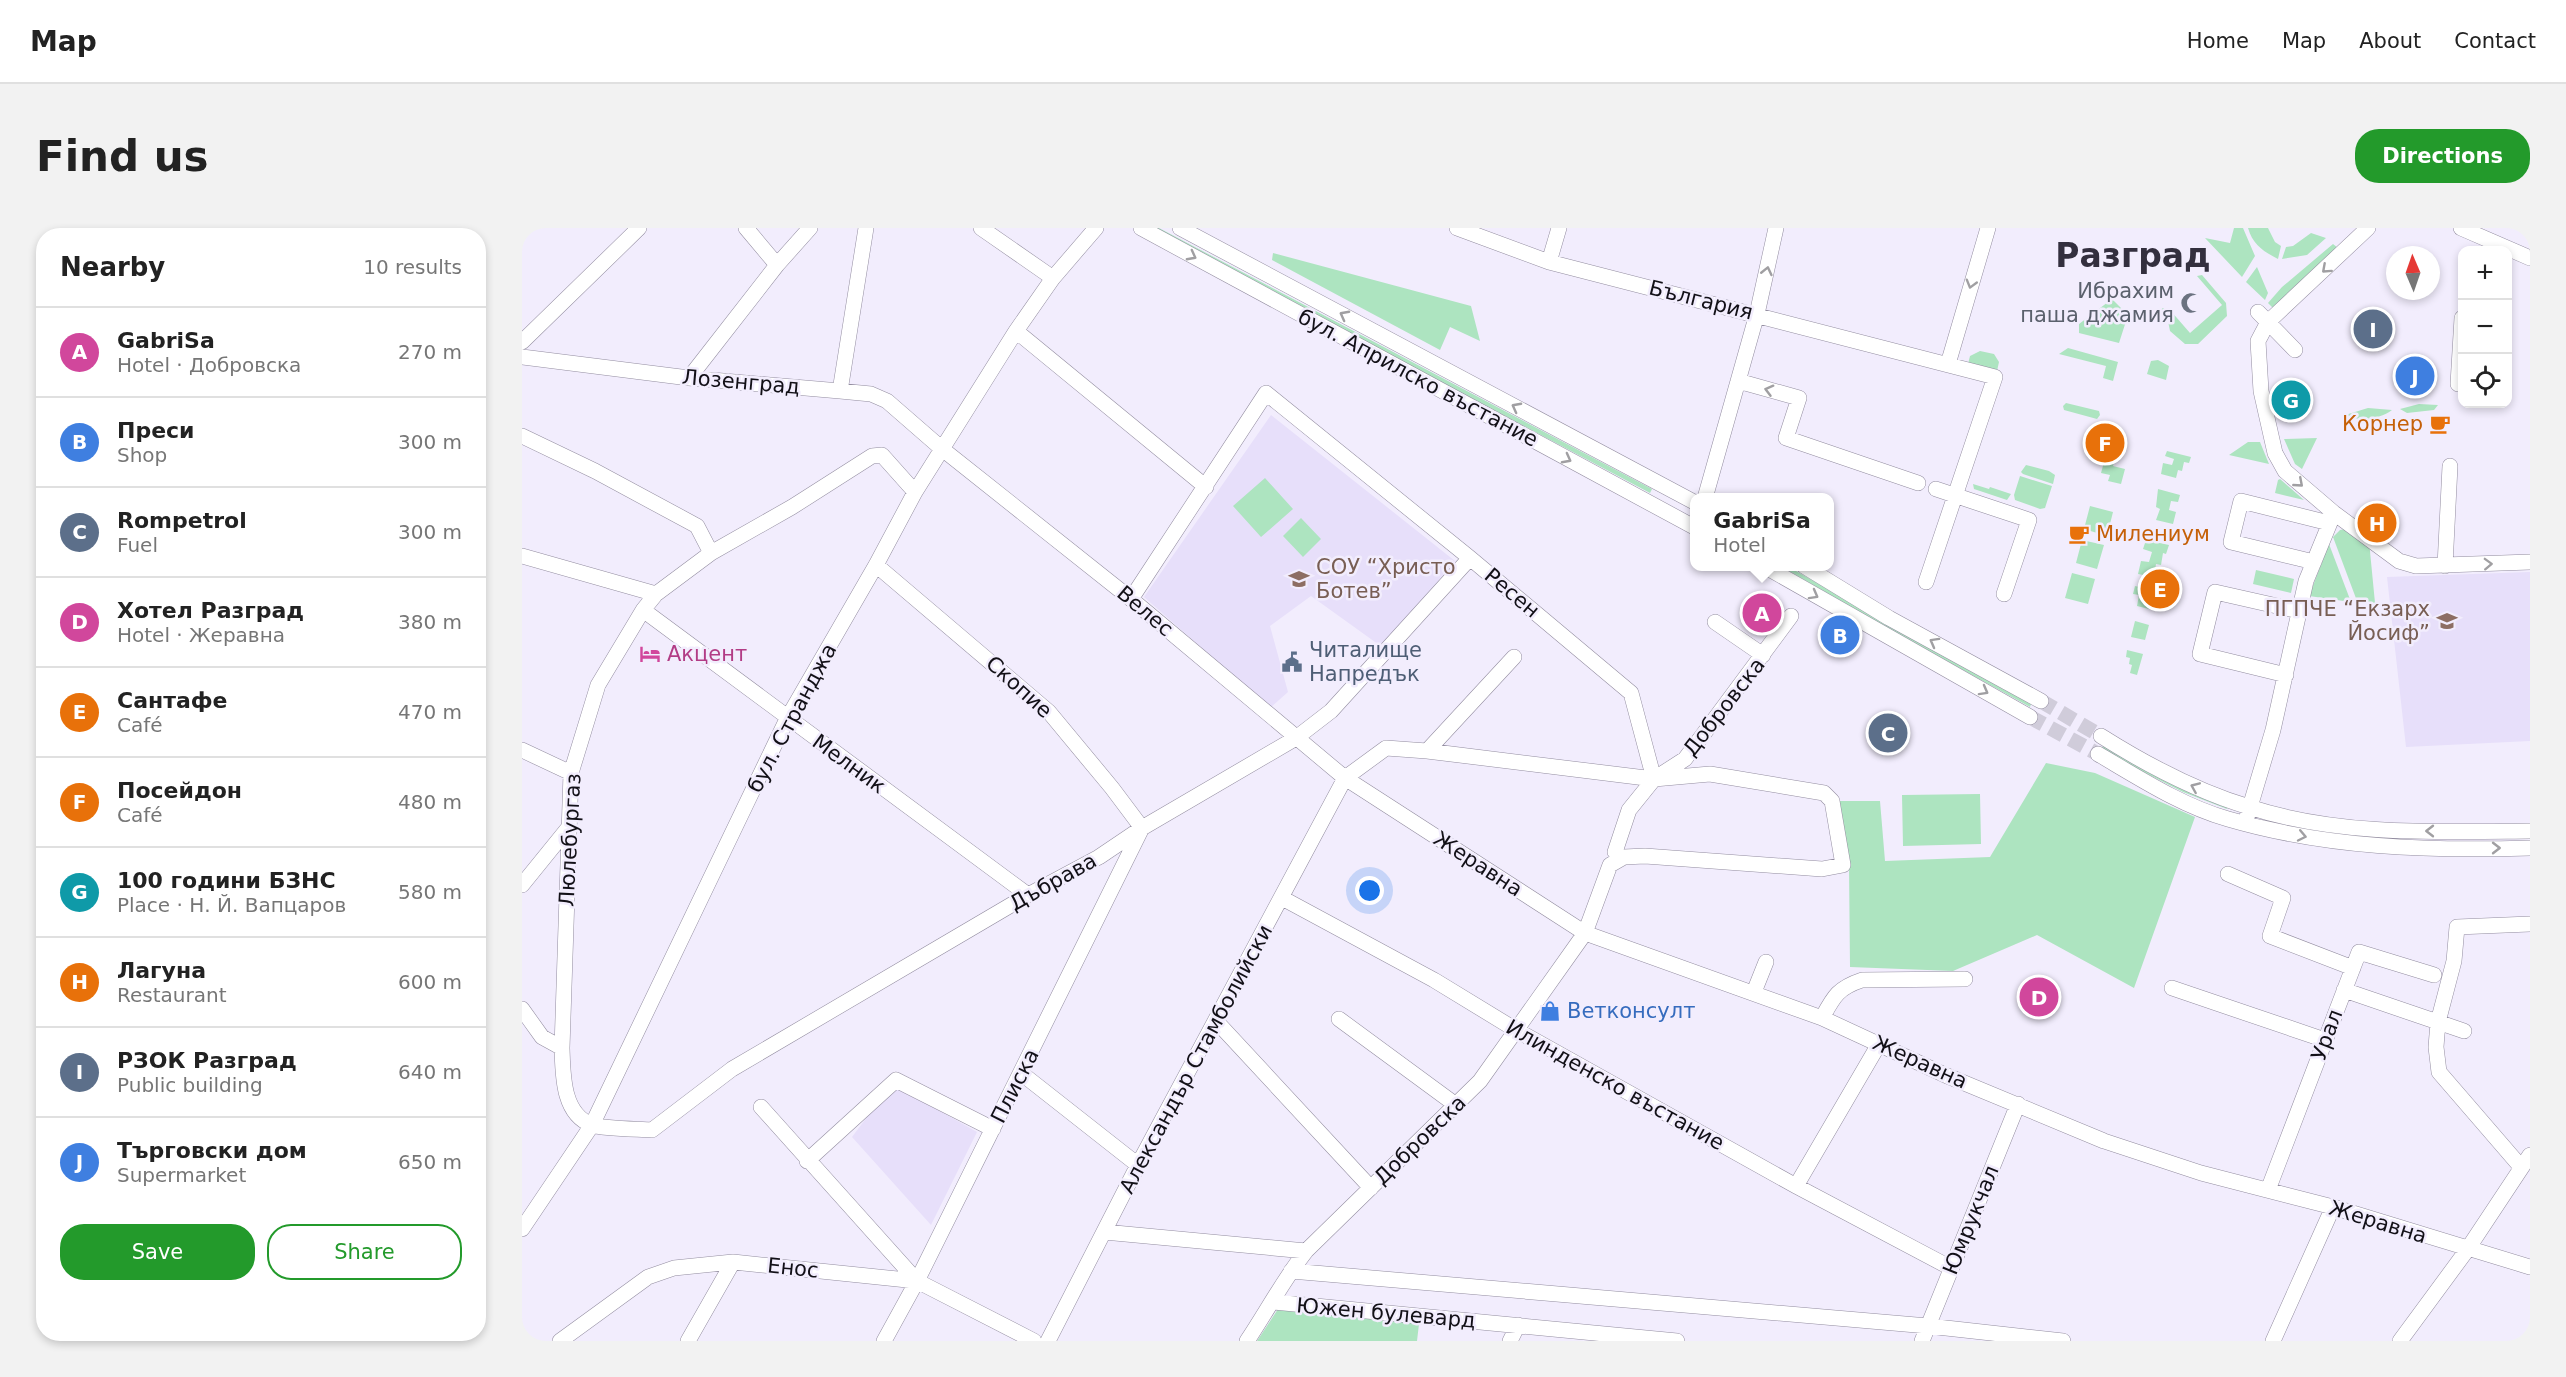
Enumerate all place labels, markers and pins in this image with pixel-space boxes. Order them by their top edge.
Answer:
place label: Ибрахим паша джамия [2020,279,2174,327]
mosque icon: Ибрахим паша джамия [2179,291,2203,315]
pin: I [2354,306,2392,352]
pin: J [2396,354,2434,398]
pin: G [2272,378,2310,423]
place label: Корнер [2342,412,2423,436]
cafe icon: Корнер [2428,412,2452,436]
pin: F [2086,420,2124,466]
pin: H [2358,500,2396,546]
cafe icon: Милениум [2067,522,2091,546]
place label: Милениум [2096,522,2210,546]
place label: СОУ “Христо Ботев” [1316,555,1456,603]
pin: E [2140,566,2180,612]
school or university icon: СОУ “Христо Ботев” [1287,567,1311,591]
pin: A [1742,590,1782,636]
place label: ПГПЧЕ “Екзарх Йосиф” [2265,597,2430,645]
school or university icon: ПГПЧЕ “Екзарх Йосиф” [2435,609,2459,633]
pin: B [1820,612,1860,658]
place label: Читалище Напредък [1309,638,1422,686]
hotel icon: Акцент [638,642,662,666]
place label: Акцент [667,642,747,666]
public building icon: Читалище Напредък [1280,650,1304,674]
pin: C [1868,710,1908,756]
pin: D [2020,974,2059,1020]
shop icon: Ветконсулт [1538,999,1562,1023]
place label: Ветконсулт [1567,999,1695,1023]

